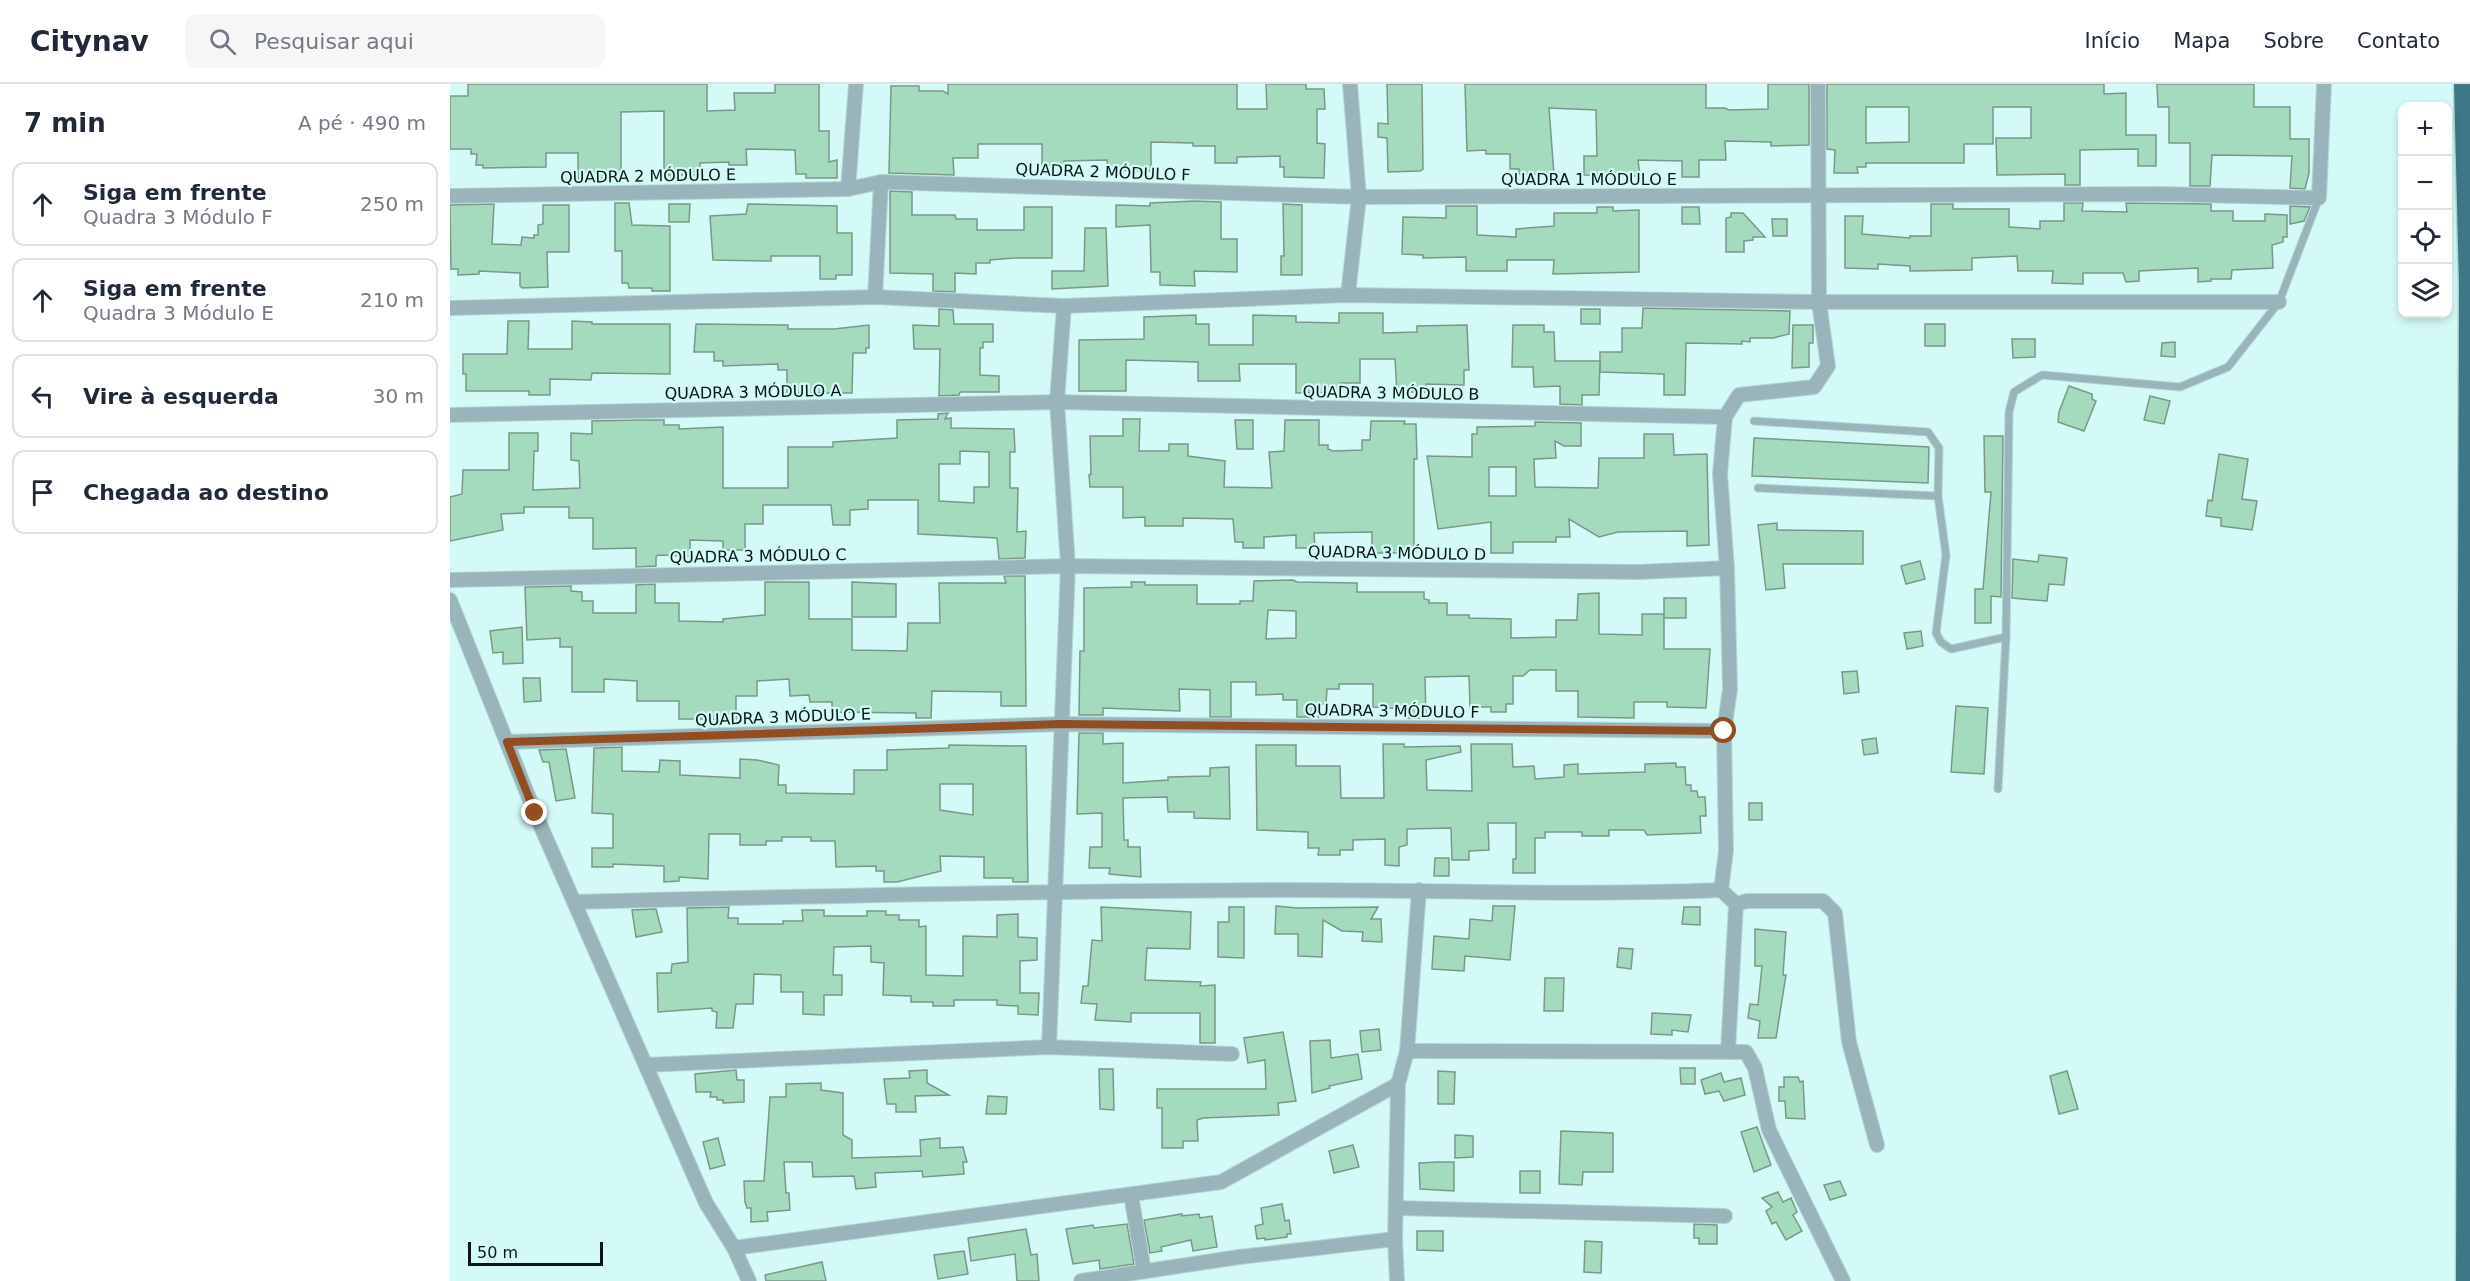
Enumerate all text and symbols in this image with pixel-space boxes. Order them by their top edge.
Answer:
search box [185,14,605,68]
text: Citynav [30,25,149,58]
icon: search [206,25,239,58]
text: Pesquisar aqui [254,29,414,54]
text: Início [2085,29,2140,53]
text: Mapa [2173,29,2230,53]
text: Sobre [2263,29,2324,53]
text: Contato [2357,29,2440,53]
map controls [2398,102,2452,318]
button: + [2398,102,2452,156]
text: 7 min [24,108,106,138]
text: A pé · 490 m [298,111,426,135]
button: − [2398,156,2452,210]
street label: QUADRA 2 MÓDULO F [1015,159,1191,185]
street label: QUADRA 2 MÓDULO E [560,165,736,187]
street label: QUADRA 1 MÓDULO E [1501,170,1677,189]
text: Siga em frente [83,180,267,205]
icon: ahead [26,188,59,221]
text: 250 m [360,192,424,216]
text: Quadra 3 Módulo F [83,205,273,229]
button: locate [2398,210,2452,264]
button: layers [2398,264,2452,318]
text: Siga em frente [83,276,267,301]
icon: ahead [26,284,59,317]
text: 210 m [360,288,424,312]
text: Quadra 3 Módulo E [83,301,274,325]
icon: left [26,380,59,413]
street label: QUADRA 3 MÓDULO A [664,381,842,403]
street label: QUADRA 3 MÓDULO B [1302,382,1480,404]
text: Vire à esquerda [83,384,279,409]
text: 30 m [373,384,424,408]
icon: arrive [26,476,59,509]
text: Chegada ao destino [83,480,329,505]
street label: QUADRA 3 MÓDULO D [1308,542,1486,564]
street label: QUADRA 3 MÓDULO C [669,545,847,567]
street label: QUADRA 3 MÓDULO F [1304,700,1480,722]
street label: QUADRA 3 MÓDULO E [695,704,871,730]
route start [1710,717,1736,743]
route end [521,799,547,825]
scale bar [468,1239,603,1266]
text: 50 m [477,1243,518,1262]

